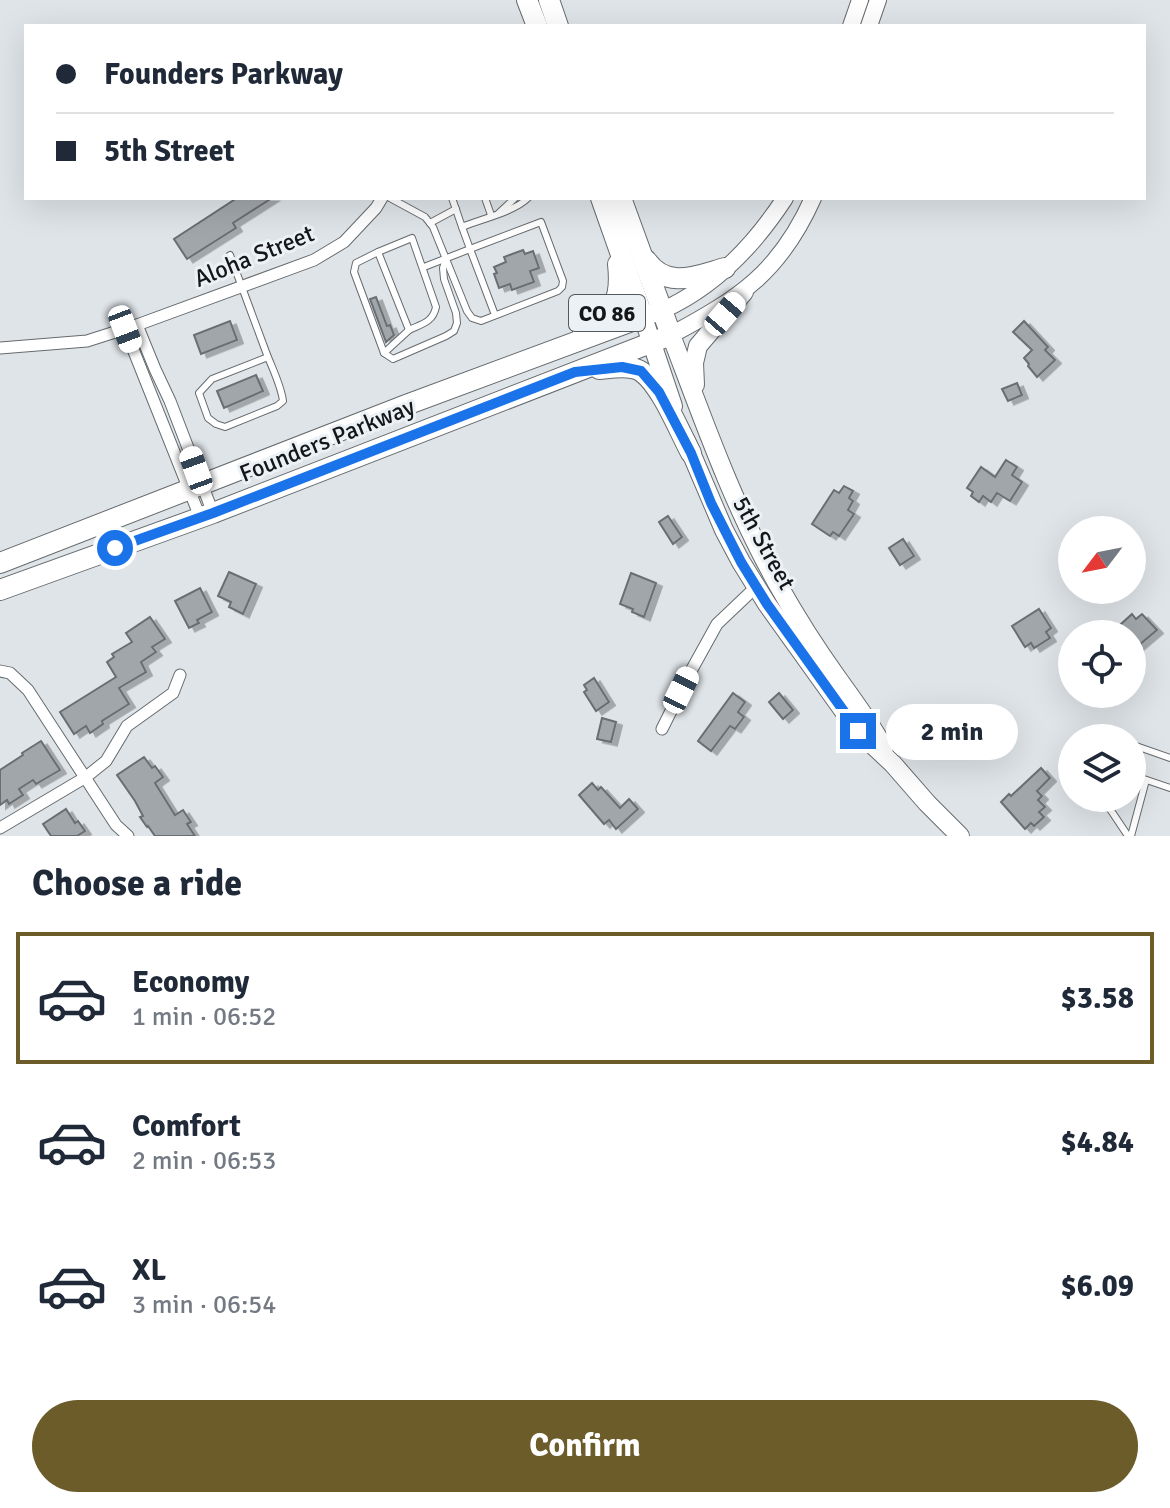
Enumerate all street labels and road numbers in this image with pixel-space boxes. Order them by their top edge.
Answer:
street label: Aloha Street [190,218,318,294]
road number: CO 86 [569,295,645,331]
street label: Founders Parkway [235,391,419,489]
street label: 5th Street [726,491,802,595]

